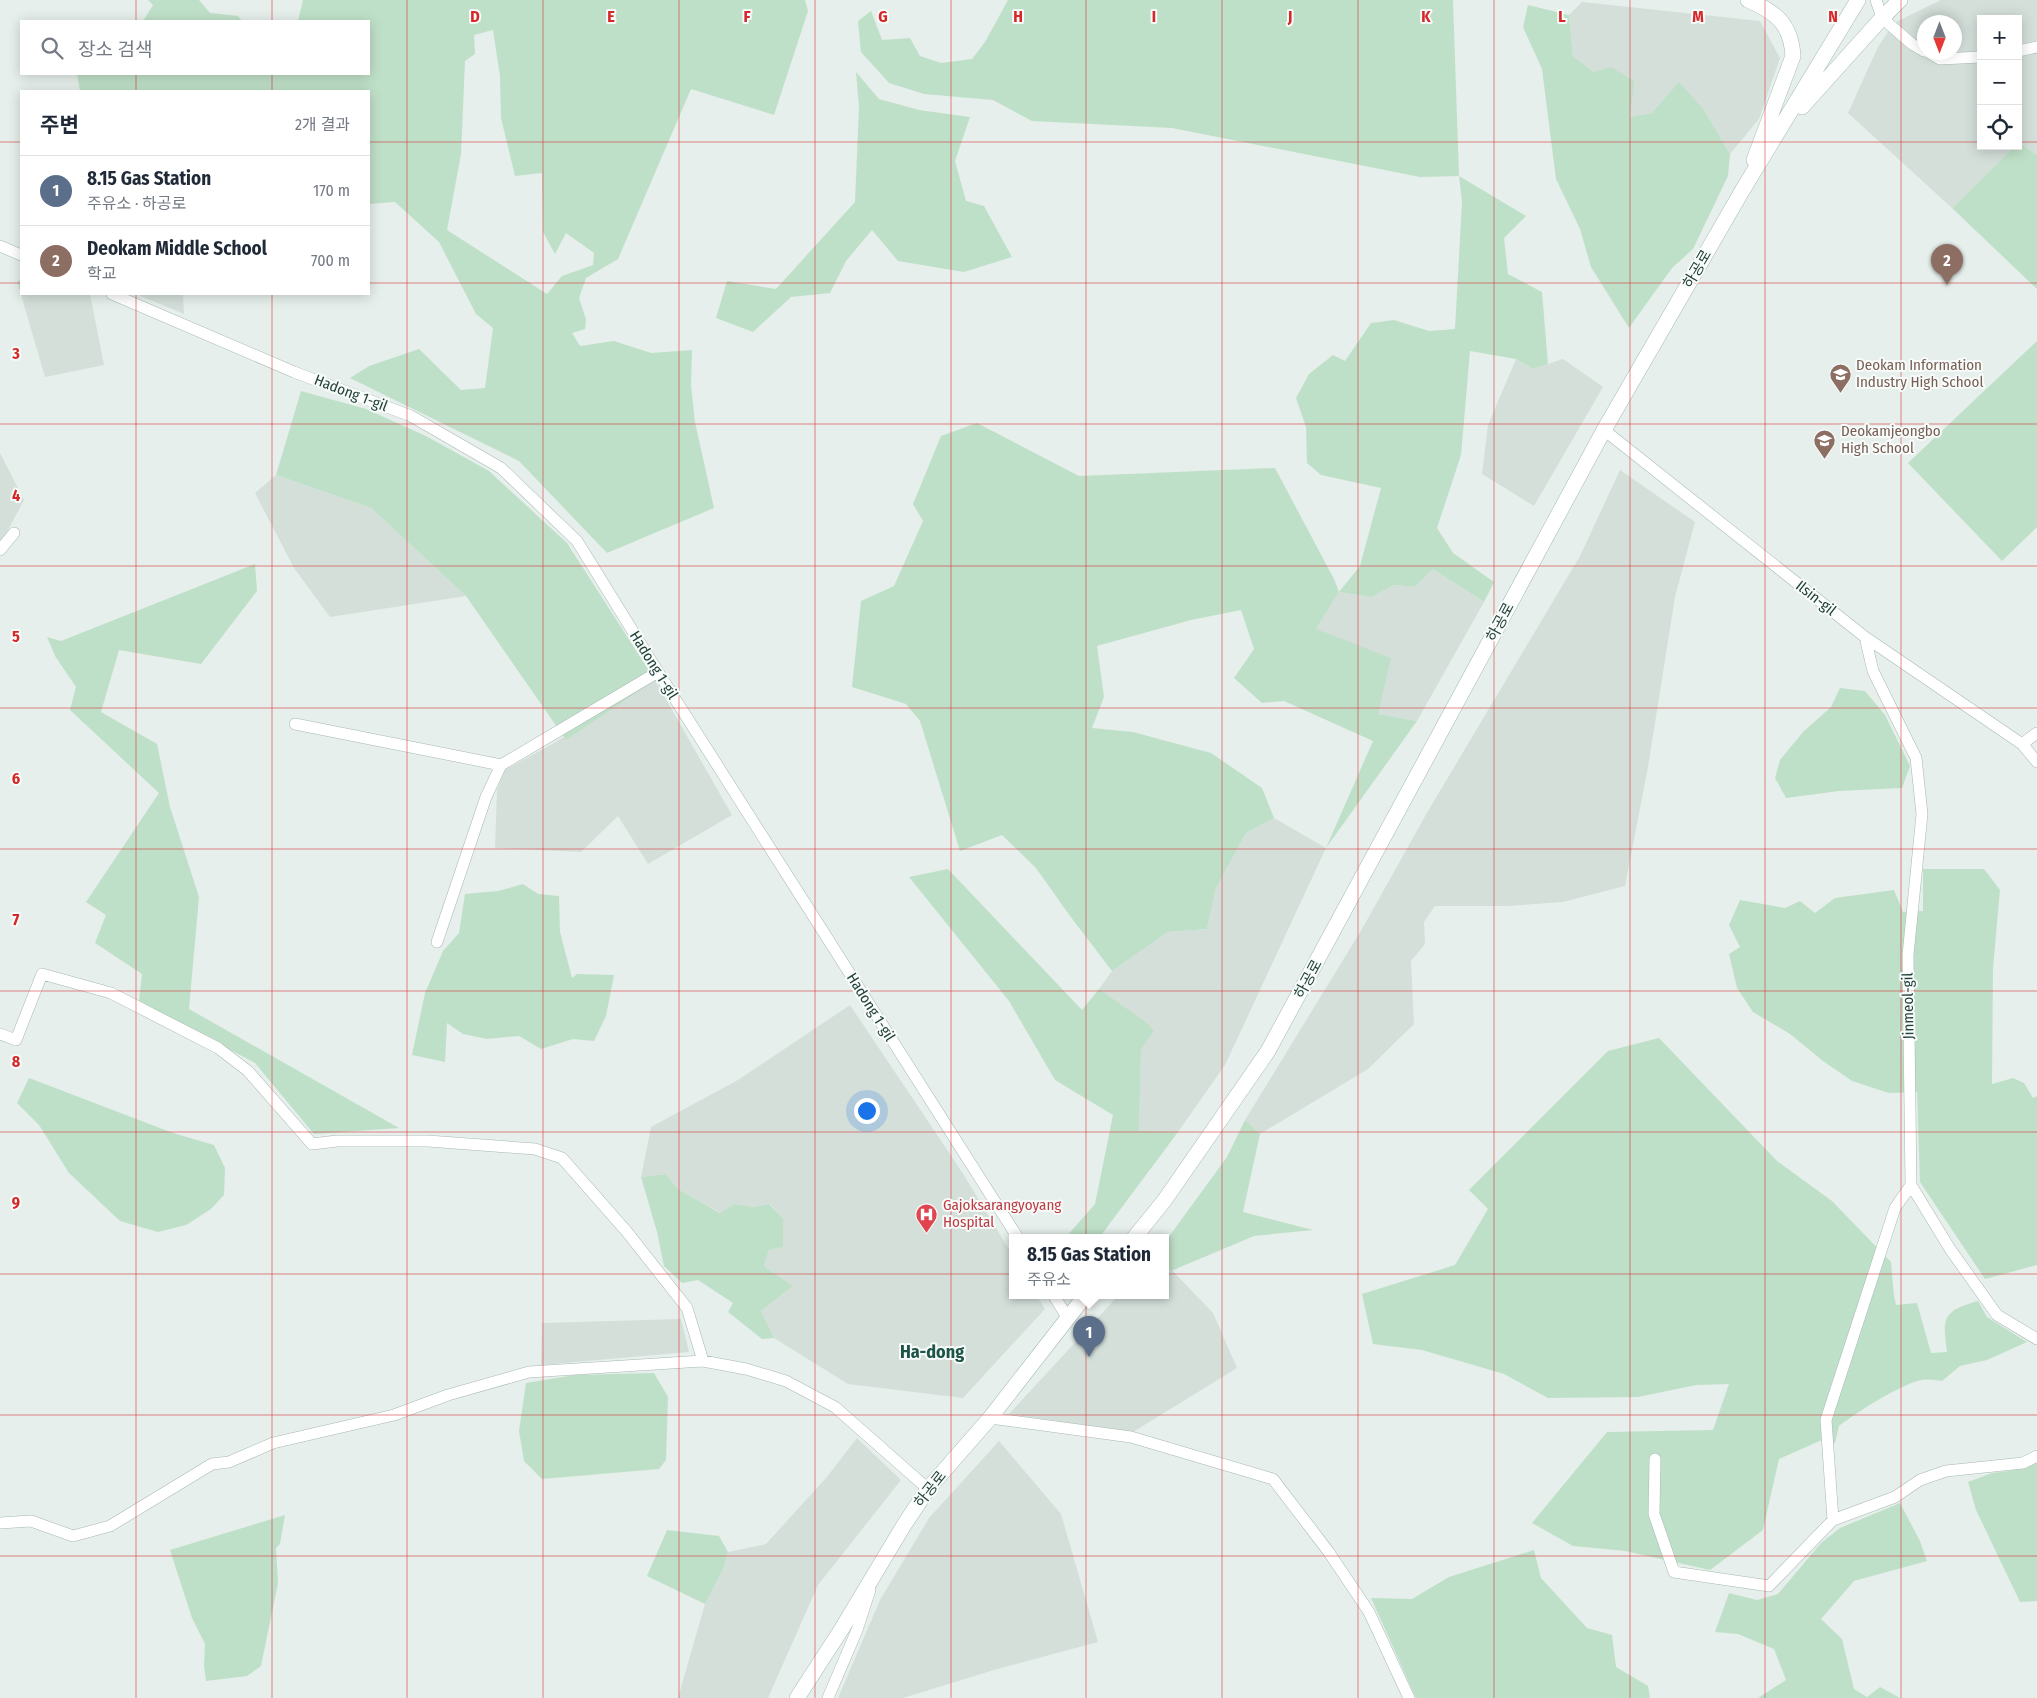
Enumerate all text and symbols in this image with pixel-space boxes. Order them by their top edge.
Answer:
text: D [470,7,480,26]
text: E [607,7,615,26]
text: F [743,7,751,26]
text: G [878,7,888,26]
text: H [1013,7,1023,26]
text: I [1152,7,1156,26]
text: J [1287,7,1292,26]
text: K [1421,7,1431,26]
text: L [1558,7,1566,26]
text: M [1692,7,1704,26]
text: N [1828,7,1838,26]
north arrow [1917,15,1962,60]
map controls [1977,15,2022,150]
button: + [1977,15,2022,60]
search box [20,20,370,75]
icon: search [38,34,66,62]
text: 장소 검색 [78,38,152,61]
button: − [1977,60,2022,105]
button: locate [1977,105,2022,150]
text: 주변 [40,112,79,138]
text: 2개 결과 [295,115,350,134]
text: 8.15 Gas Station [87,167,211,190]
text: 1 [53,181,59,200]
text: 170 m [313,181,350,200]
text: 주유소 · 하공로 [87,194,186,213]
text: Deokam Middle School [87,237,267,260]
pin: 2 [1931,244,1963,285]
street label: 하공로 [1679,247,1715,291]
text: 2 [52,251,60,270]
text: 700 m [311,251,350,270]
text: 학교 [87,264,116,283]
text: 3 [11,344,20,363]
place label: Deokam Information Industry High School [1856,356,1983,391]
school or university icon: Deokam Information Industry High School [1828,362,1852,393]
street label: Hadong 1-gil [312,371,390,415]
place label: Deokamjeongbo High School [1841,422,1941,457]
school or university icon: Deokamjeongbo High School [1813,428,1837,459]
text: 4 [12,486,20,505]
street label: Ilsin-gil [1792,577,1840,619]
street label: 하공로 [1482,599,1518,645]
text: 5 [12,627,20,646]
street label: Hadong 1-gil [626,628,682,702]
text: 6 [12,769,20,788]
text: 7 [13,910,20,929]
street label: 하공로 [1290,956,1326,1002]
street label: Hadong 1-gil [843,970,899,1044]
street label: Jinmeol-gil [1898,972,1918,1040]
text: 8 [12,1052,21,1071]
your location [854,1098,880,1124]
text: 9 [12,1193,20,1212]
place label: Gajoksarangyoyang Hospital [943,1196,1061,1231]
hospital icon: Gajoksarangyoyang Hospital [915,1202,939,1233]
popup [1009,1234,1169,1299]
text: 8.15 Gas Station [1027,1243,1151,1266]
text: 주유소 [1027,1270,1071,1289]
pin: 1 [1073,1316,1105,1357]
district label: Ha-dong [900,1341,964,1363]
street label: 하공로 [910,1467,950,1511]

